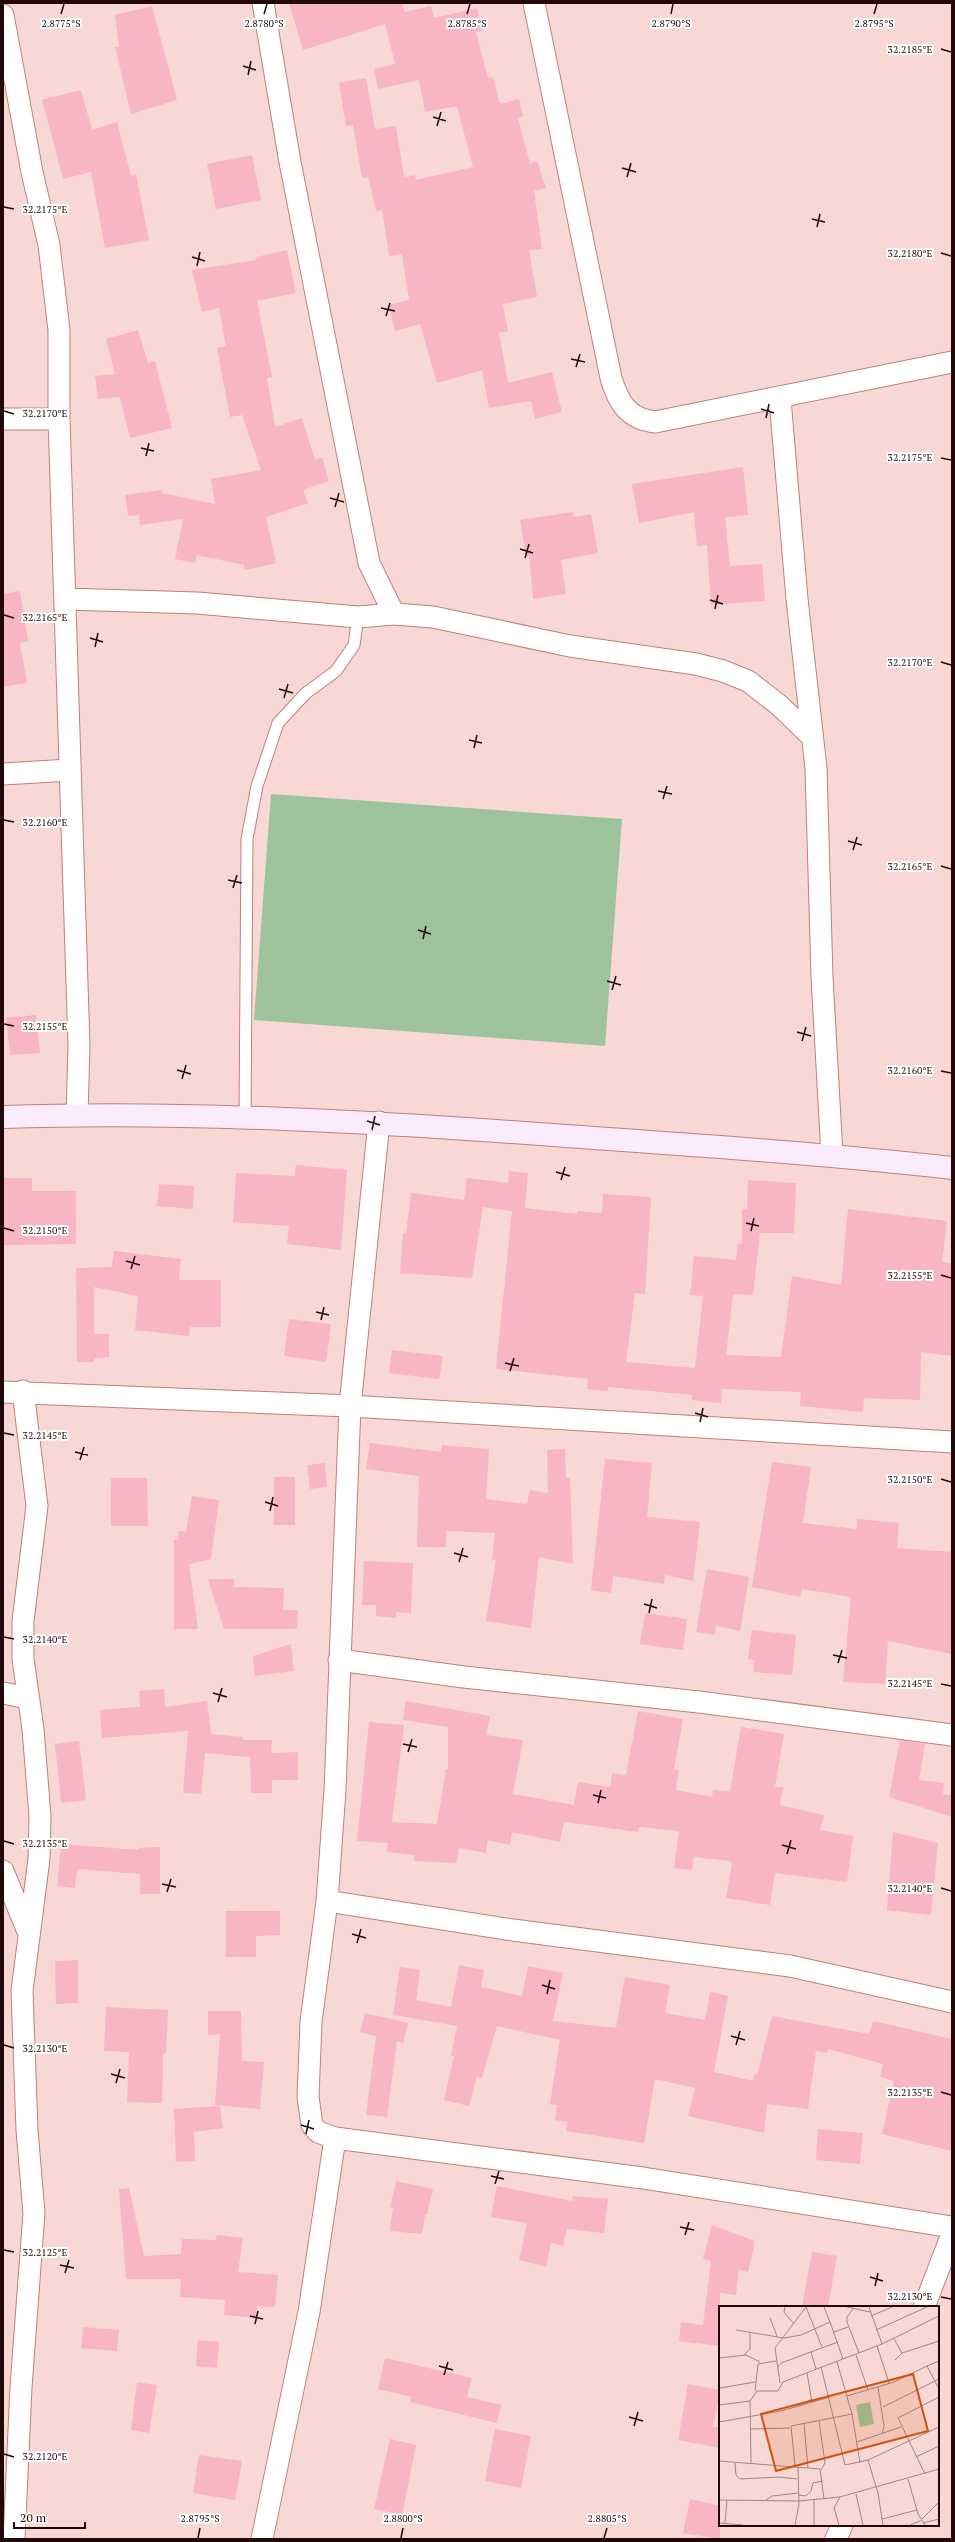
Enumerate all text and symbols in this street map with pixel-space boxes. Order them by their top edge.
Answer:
text: 2.8775°S [41,17,81,30]
text: 2.8780°S [244,17,284,30]
text: 2.8785°S [447,17,487,30]
text: 2.8790°S [651,17,691,30]
text: 2.8795°S [854,17,894,30]
text: 32.2185°E [888,43,933,56]
text: 32.2175°E [23,203,68,216]
text: 32.2180°E [888,247,933,260]
text: 32.2170°E [23,407,68,420]
text: 32.2175°E [888,451,933,464]
text: 32.2165°E [23,611,68,624]
text: 32.2170°E [888,656,933,669]
text: 32.2160°E [23,816,68,829]
text: 32.2165°E [888,860,933,873]
text: 32.2155°E [23,1020,68,1033]
text: 32.2160°E [888,1064,933,1077]
text: 32.2150°E [23,1224,68,1237]
text: 32.2155°E [888,1269,933,1282]
text: 32.2145°E [23,1429,68,1442]
text: 32.2150°E [888,1473,933,1486]
text: 32.2140°E [23,1633,68,1646]
text: 32.2145°E [888,1677,933,1690]
text: 32.2135°E [23,1837,68,1850]
text: 32.2140°E [888,1882,933,1895]
text: 32.2130°E [23,2042,68,2055]
text: 32.2135°E [888,2086,933,2099]
text: 32.2125°E [23,2246,68,2259]
text: 32.2130°E [888,2290,933,2303]
inset map [719,2306,939,2526]
text: 32.2120°E [23,2450,68,2463]
scale bar [14,2504,85,2530]
text: 20 m [20,2510,47,2525]
text: 2.8795°S [180,2512,220,2525]
text: 2.8800°S [383,2512,423,2525]
text: 2.8805°S [587,2512,627,2525]

